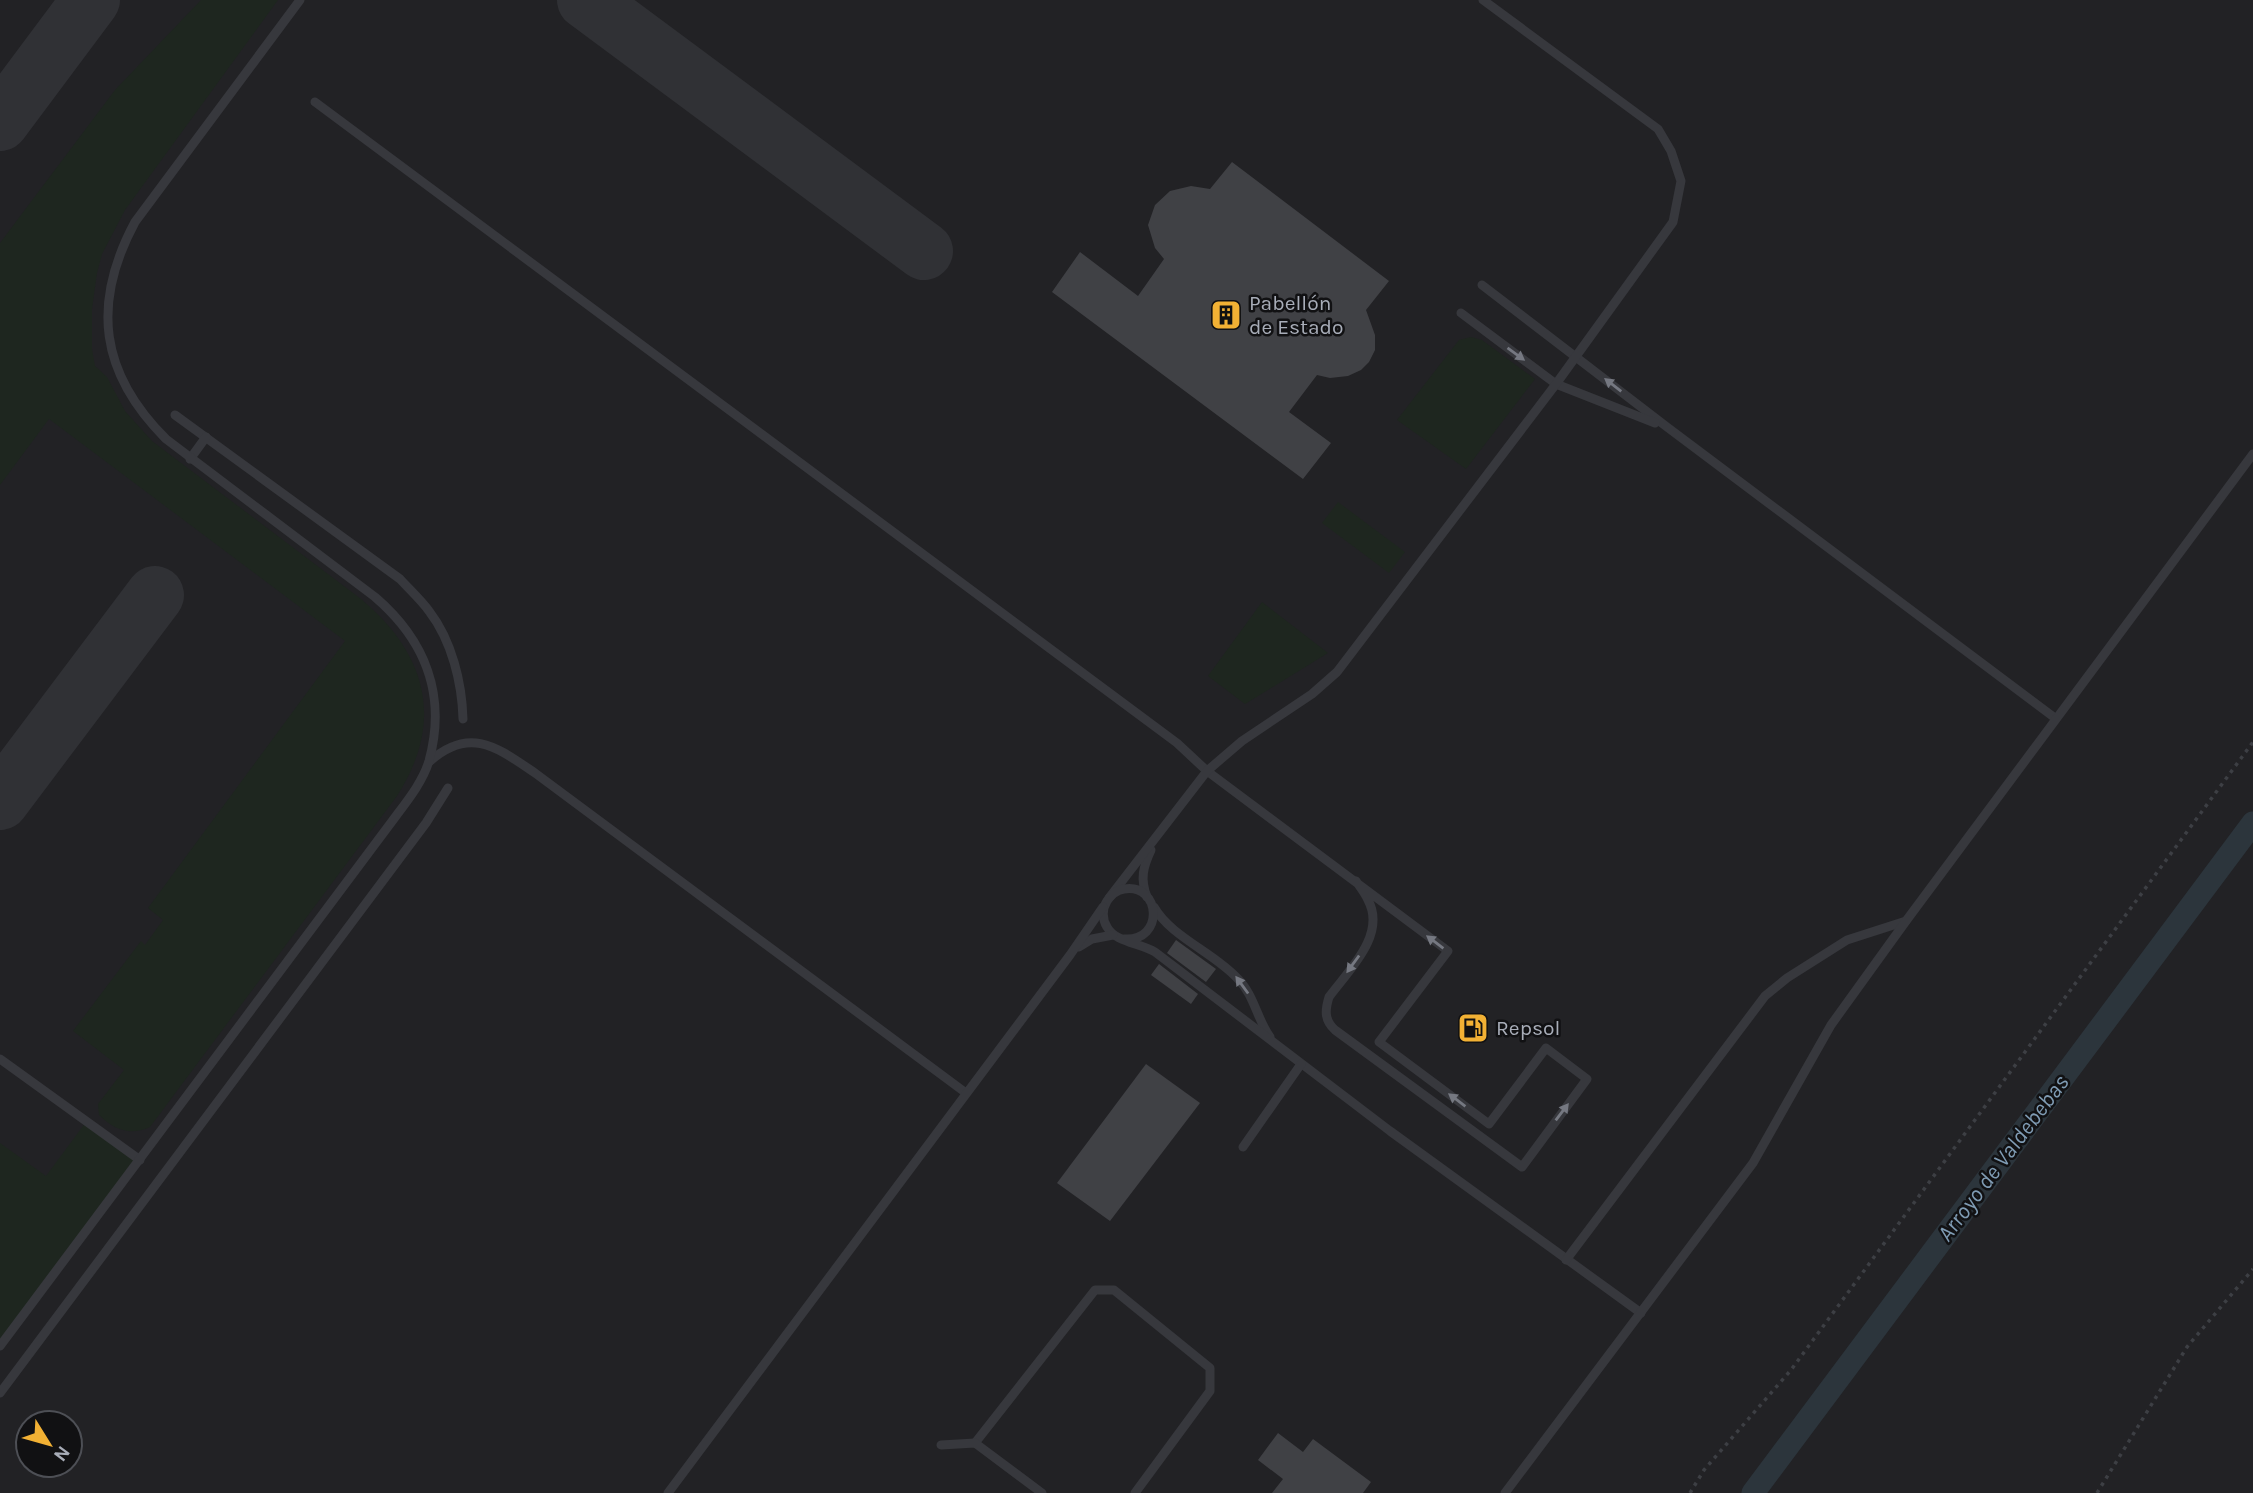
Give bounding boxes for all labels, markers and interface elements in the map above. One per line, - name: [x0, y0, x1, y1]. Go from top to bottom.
- place label: Pabellón de Estado: [1249, 291, 1343, 339]
- building icon: Pabellón de Estado: [1209, 298, 1243, 332]
- one-way arrow: [1507, 347, 1525, 361]
- one-way arrow: [1604, 379, 1622, 393]
- one-way arrow: [1426, 935, 1444, 949]
- one-way arrow: [1346, 955, 1360, 973]
- one-way arrow: [1235, 976, 1249, 994]
- fuel station icon: Repsol: [1456, 1011, 1490, 1045]
- place label: Repsol: [1496, 1016, 1560, 1040]
- water label: Arroyo de Valdebebas: [1932, 1069, 2075, 1247]
- one-way arrow: [1447, 1093, 1466, 1107]
- one-way arrow: [1555, 1103, 1569, 1121]
- north arrow: [14, 1409, 84, 1479]
- text: N: [49, 1442, 75, 1466]

